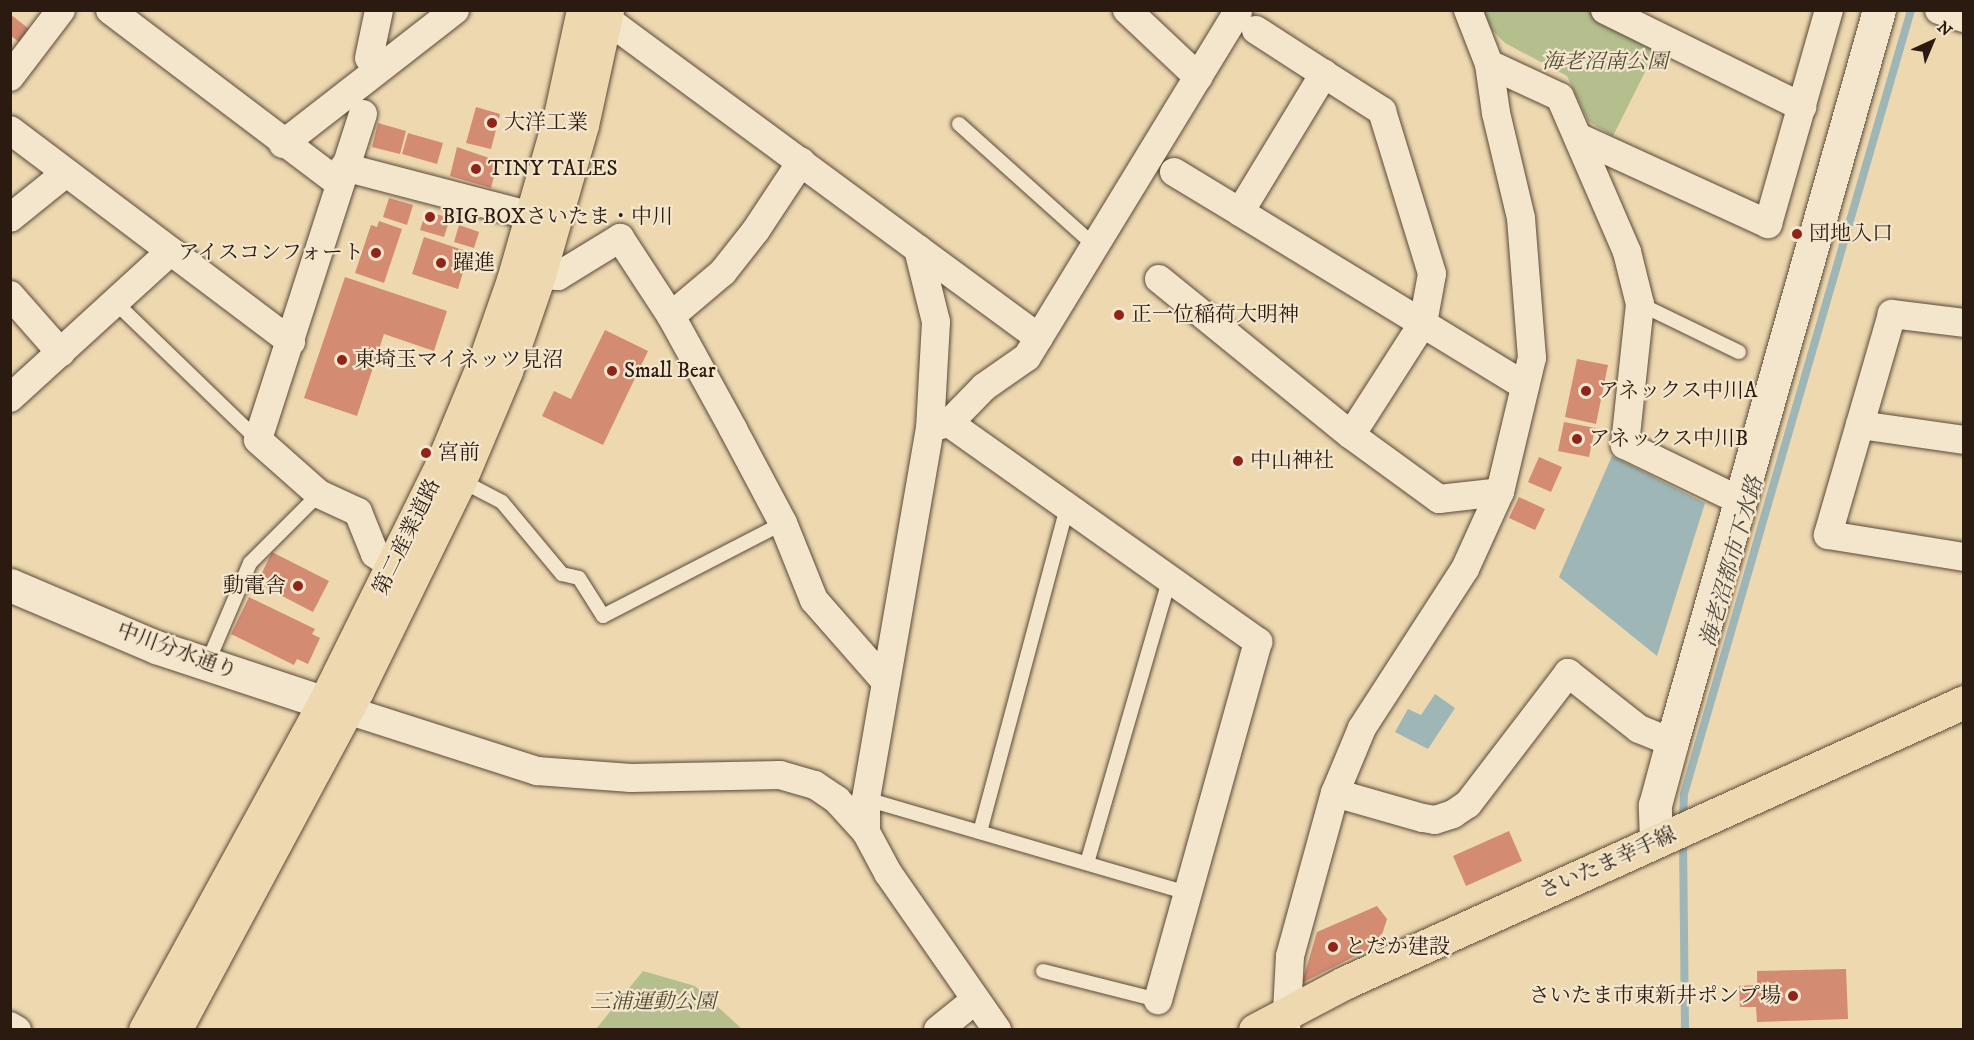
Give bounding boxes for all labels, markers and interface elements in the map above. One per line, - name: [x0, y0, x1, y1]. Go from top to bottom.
- north arrow: [1902, 12, 1962, 72]
- text: N: [1933, 17, 1956, 41]
- park label: 海老沼南公園: [1542, 49, 1668, 75]
- place label: 大洋工業: [504, 110, 588, 136]
- marker: 大洋工業: [485, 116, 499, 130]
- place label: TINY TALES: [488, 156, 617, 182]
- marker: TINY TALES: [469, 162, 483, 176]
- place label: BIG BOXさいたま・中川: [442, 204, 673, 230]
- marker: BIG BOXさいたま・中川: [423, 210, 437, 224]
- place label: 団地入口: [1809, 221, 1893, 247]
- marker: 団地入口: [1790, 227, 1804, 241]
- place label: アイスコンフォート: [175, 240, 364, 266]
- marker: アイスコンフォート: [369, 246, 383, 260]
- place label: 躍進: [453, 250, 495, 276]
- marker: 躍進: [434, 256, 448, 270]
- place label: 正一位稲荷大明神: [1131, 302, 1299, 328]
- marker: 正一位稲荷大明神: [1112, 308, 1126, 322]
- place label: 東埼玉マイネッツ見沼: [354, 347, 564, 373]
- marker: 東埼玉マイネッツ見沼: [335, 353, 349, 367]
- place label: Small Bear: [624, 358, 716, 384]
- marker: Small Bear: [605, 364, 619, 378]
- place label: アネックス中川A: [1598, 378, 1758, 404]
- marker: アネックス中川A: [1579, 384, 1593, 398]
- place label: アネックス中川B: [1589, 426, 1749, 452]
- marker: アネックス中川B: [1570, 432, 1584, 446]
- place label: 宮前: [438, 440, 480, 466]
- marker: 宮前: [419, 446, 433, 460]
- place label: 中山神社: [1250, 448, 1334, 474]
- marker: 中山神社: [1231, 454, 1245, 468]
- water label: 海老沼都市下水路: [1695, 474, 1769, 650]
- street label: 第二産業道路: [368, 475, 446, 599]
- place label: 動電舎: [223, 573, 286, 599]
- marker: 動電舎: [291, 579, 305, 593]
- street label: 中川分水通り: [113, 618, 241, 684]
- street label: さいたま幸手線: [1536, 822, 1680, 904]
- place label: とだか建設: [1345, 934, 1450, 960]
- marker: とだか建設: [1326, 940, 1340, 954]
- place label: さいたま市東新井ポンプ場: [1529, 983, 1781, 1009]
- park label: 三浦運動公園: [590, 989, 716, 1015]
- marker: さいたま市東新井ポンプ場: [1786, 989, 1800, 1003]

